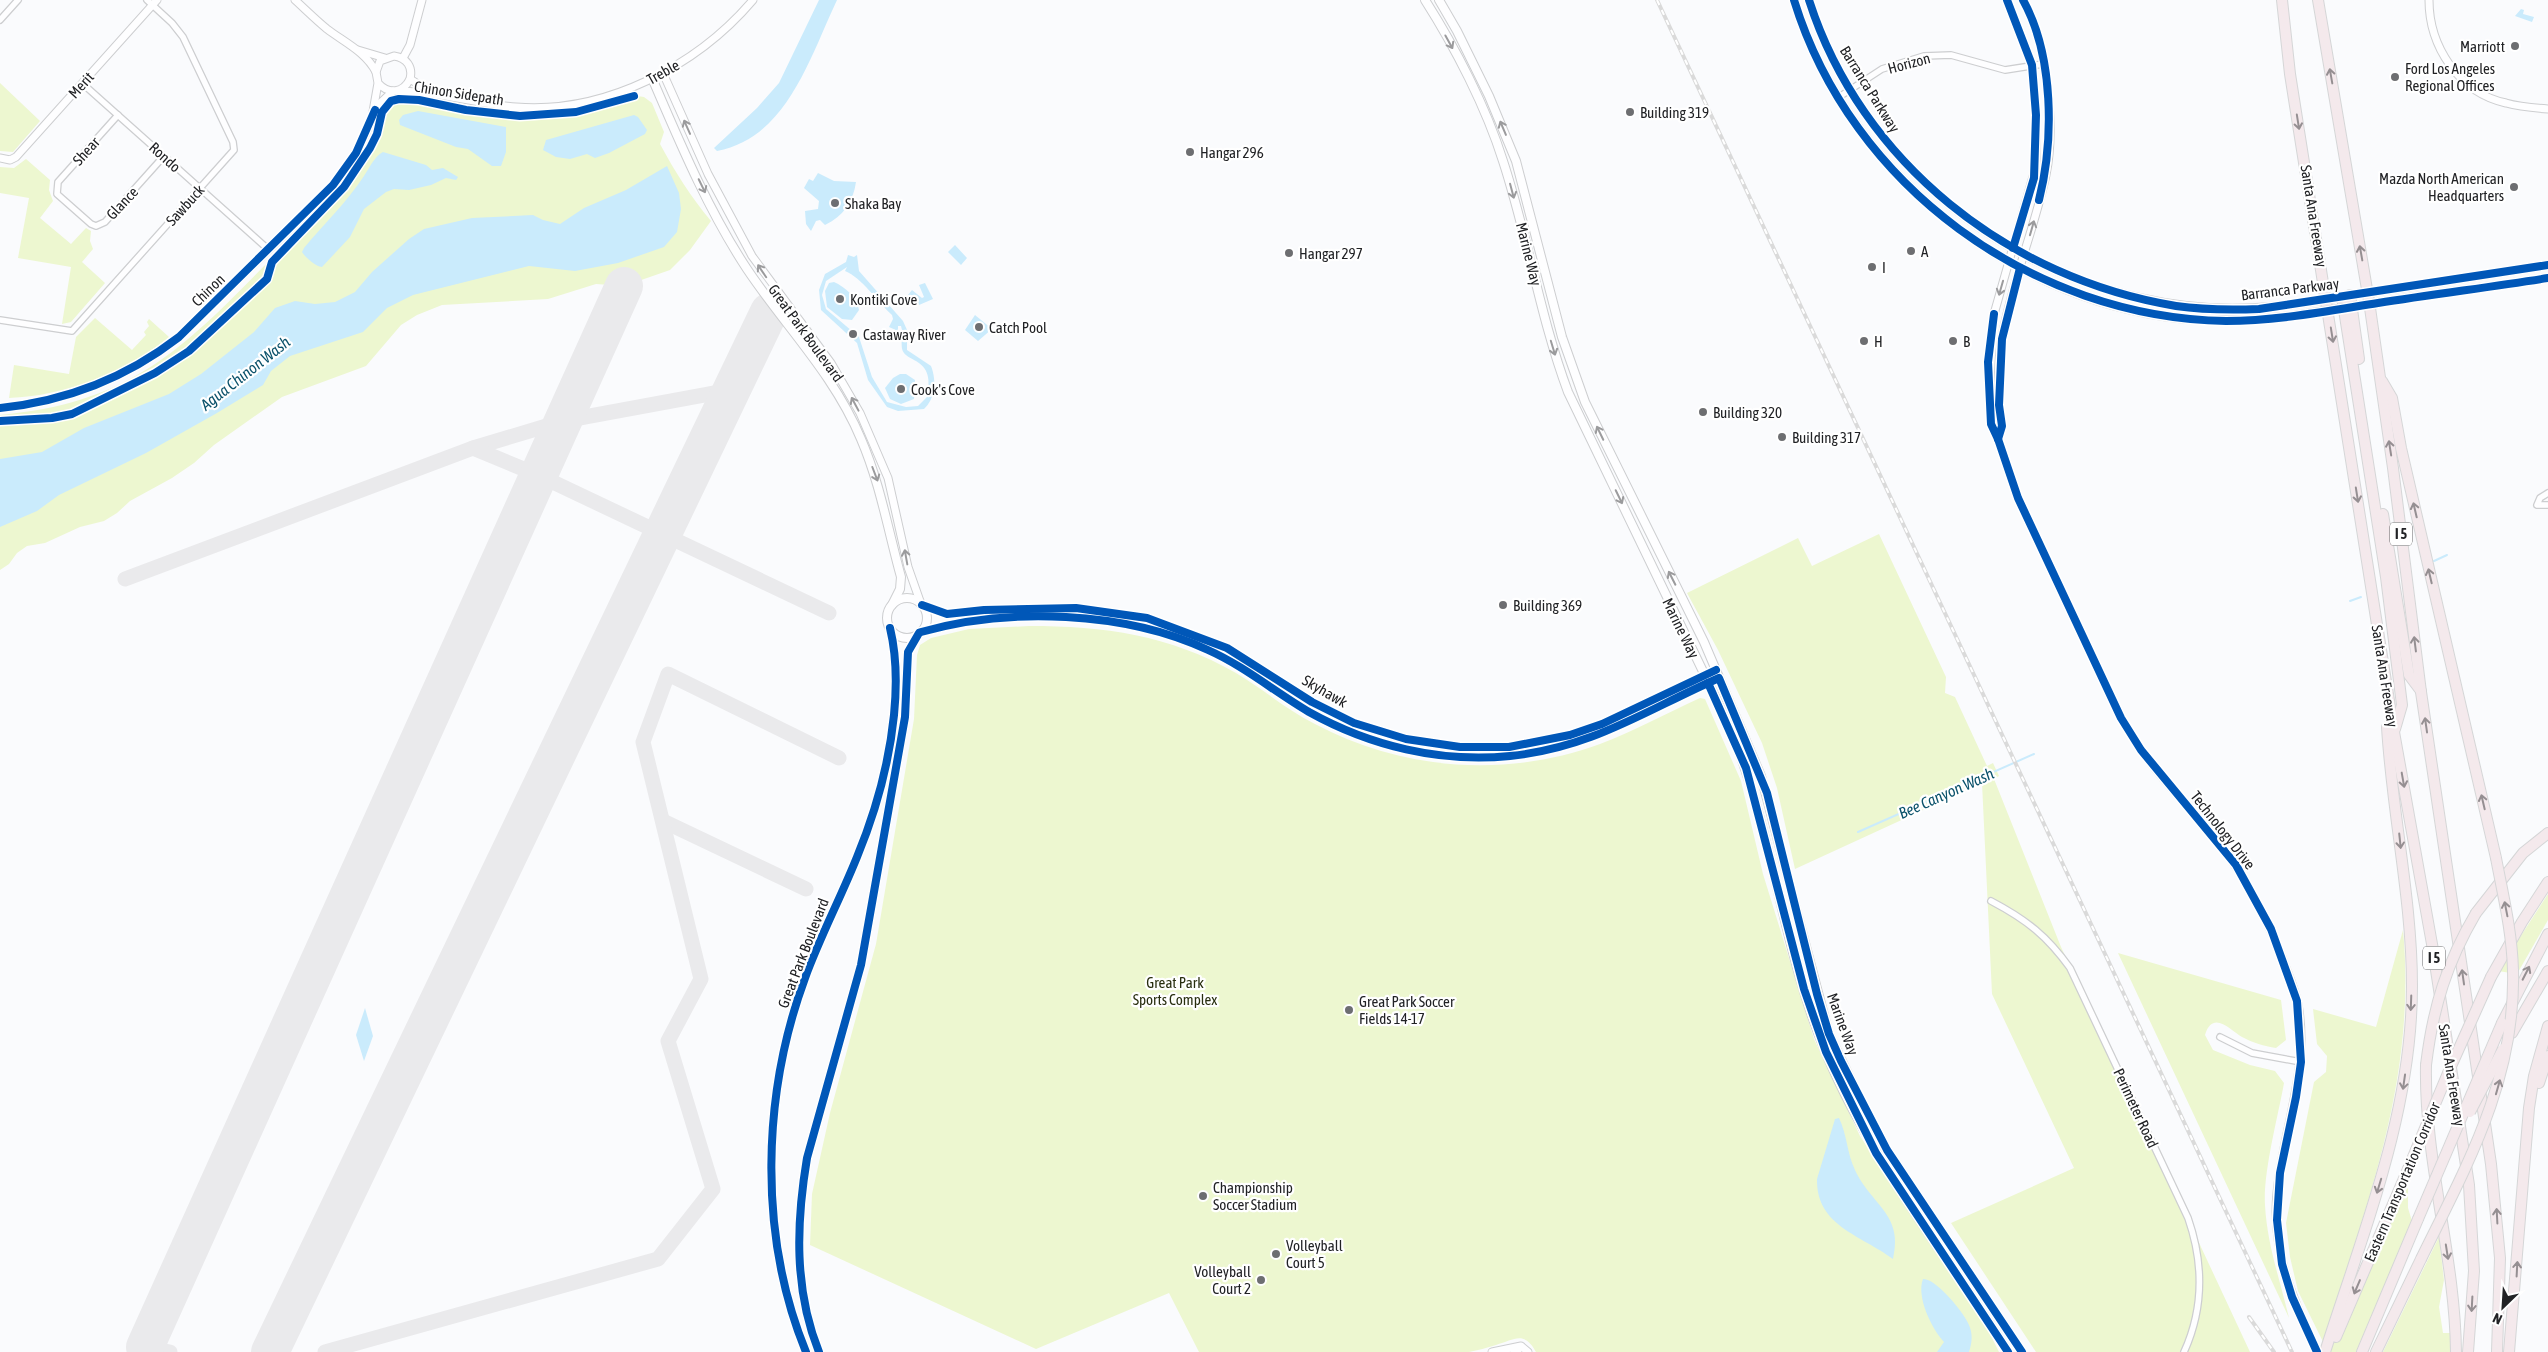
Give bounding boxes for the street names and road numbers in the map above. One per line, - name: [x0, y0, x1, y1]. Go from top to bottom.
- street label: Barranca Parkway: [1837, 43, 1903, 135]
- street label: Horizon: [1886, 49, 1932, 77]
- street label: Treble: [644, 56, 682, 88]
- street label: Merit: [65, 69, 97, 101]
- street label: Chinon Sidepath: [413, 78, 505, 108]
- street label: Shear: [69, 133, 103, 169]
- street label: Rondo: [146, 139, 184, 175]
- street label: Santa Ana Freeway: [2298, 164, 2330, 268]
- street label: Sawbuck: [162, 181, 208, 229]
- street label: Glance: [103, 183, 141, 223]
- street label: Marine Way: [1513, 221, 1545, 287]
- street label: Chinon: [188, 270, 228, 310]
- street label: Barranca Parkway: [2240, 275, 2340, 303]
- street label: Great Park Boulevard: [765, 281, 847, 385]
- road number: I 5: [2390, 522, 2412, 546]
- street label: Marine Way: [1659, 595, 1703, 661]
- street label: Santa Ana Freeway: [2369, 624, 2401, 728]
- street label: Skyhawk: [1300, 671, 1351, 711]
- street label: Technology Drive: [2187, 788, 2259, 873]
- street label: Great Park Boulevard: [774, 896, 832, 1010]
- road number: I 5: [2423, 946, 2445, 970]
- street label: Marine Way: [1824, 991, 1862, 1057]
- street label: Santa Ana Freeway: [2436, 1023, 2468, 1127]
- street label: Perimeter Road: [2110, 1066, 2162, 1150]
- street label: Eastern Transportation Corridor: [2361, 1099, 2444, 1264]

